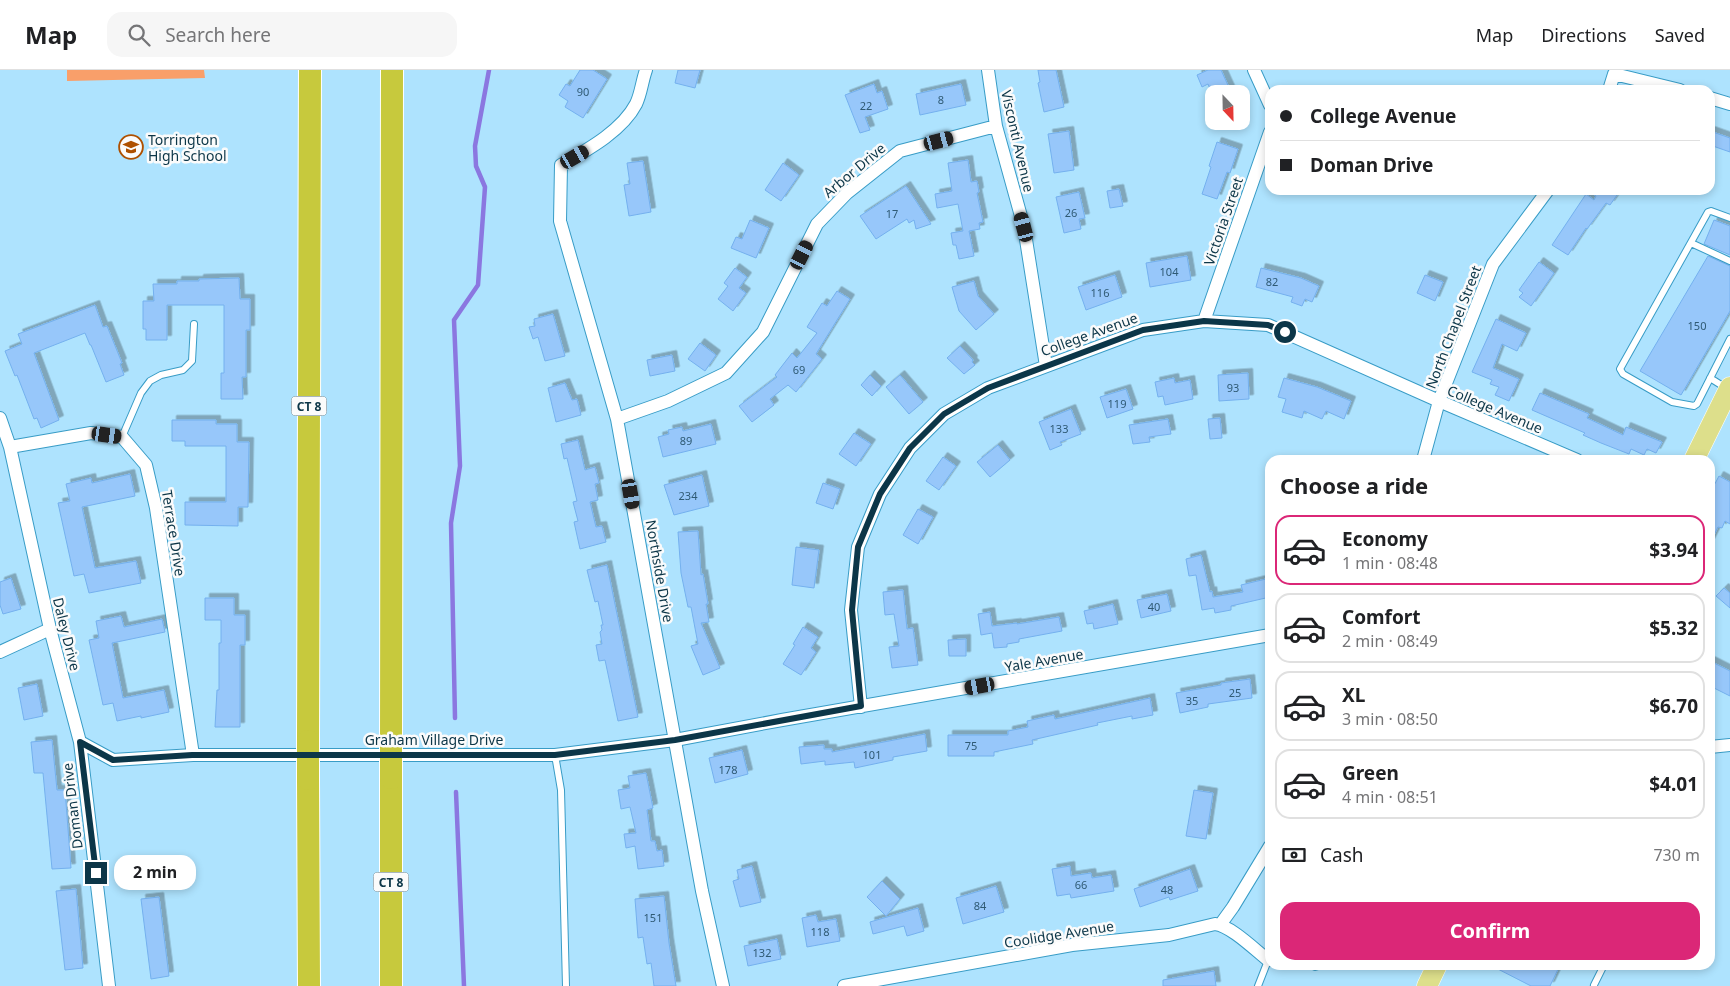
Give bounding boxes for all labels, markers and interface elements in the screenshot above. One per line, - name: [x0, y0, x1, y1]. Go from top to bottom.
- search box: [107, 12, 457, 57]
- text: Map: [25, 18, 77, 51]
- icon: search: [125, 21, 153, 49]
- text: Search here: [165, 22, 271, 48]
- text: Map: [1476, 23, 1513, 47]
- text: Directions: [1541, 23, 1627, 47]
- text: Saved: [1655, 23, 1705, 47]
- house number: 90: [577, 84, 589, 99]
- north arrow: [1205, 85, 1250, 130]
- map controls: [1205, 85, 1250, 130]
- street label: Visconti Avenue: [997, 88, 1039, 194]
- house number: 8: [938, 92, 944, 107]
- house number: 22: [860, 98, 872, 113]
- text: College Avenue: [1310, 103, 1456, 129]
- place label: Torrington High School: [148, 130, 227, 165]
- car: [922, 130, 955, 152]
- school or university icon: Torrington High School: [118, 134, 144, 160]
- street label: Arbor Drive: [819, 138, 889, 202]
- car: [558, 143, 591, 171]
- text: Doman Drive: [1310, 152, 1433, 178]
- street label: Victoria Street: [1199, 174, 1247, 268]
- house number: 26: [1065, 205, 1077, 220]
- house number: 17: [886, 206, 898, 221]
- car: [1012, 211, 1035, 243]
- car: [788, 238, 815, 272]
- street label: North Chapel Street: [1421, 263, 1485, 391]
- house number: 104: [1160, 264, 1179, 279]
- house number: 82: [1266, 274, 1278, 289]
- house number: 116: [1091, 285, 1109, 300]
- street label: College Avenue: [1038, 308, 1140, 360]
- house number: 150: [1688, 318, 1706, 333]
- route start: [1274, 321, 1296, 343]
- house number: 69: [793, 362, 805, 377]
- house number: 93: [1227, 380, 1239, 395]
- street label: College Avenue: [1444, 380, 1546, 438]
- road number: CT 8: [292, 396, 326, 416]
- house number: 119: [1108, 396, 1126, 411]
- house number: 133: [1050, 421, 1068, 436]
- car: [91, 425, 122, 445]
- house number: 89: [680, 433, 692, 448]
- text: Choose a ride: [1280, 470, 1428, 500]
- car: [621, 478, 640, 510]
- house number: 234: [679, 488, 698, 503]
- street label: Terrace Drive: [158, 489, 190, 577]
- street label: Northside Drive: [642, 518, 678, 624]
- text: Economy: [1342, 526, 1428, 552]
- icon: car: [1282, 528, 1327, 573]
- text: $3.94: [1649, 537, 1698, 563]
- text: 1 min · 08:48: [1342, 552, 1438, 574]
- street label: Daley Drive: [49, 595, 85, 673]
- house number: 40: [1148, 599, 1160, 614]
- text: Comfort: [1342, 604, 1421, 630]
- icon: car: [1282, 606, 1327, 651]
- text: $5.32: [1649, 615, 1698, 641]
- text: 2 min · 08:49: [1342, 630, 1438, 652]
- street label: Yale Avenue: [1003, 644, 1085, 676]
- car: [963, 676, 996, 696]
- text: XL: [1342, 682, 1365, 708]
- icon: car: [1282, 684, 1327, 729]
- house number: 25: [1229, 685, 1241, 700]
- house number: 35: [1186, 693, 1198, 708]
- text: $6.70: [1649, 693, 1698, 719]
- text: 3 min · 08:50: [1342, 708, 1438, 730]
- street label: Graham Village Drive: [365, 730, 503, 749]
- house number: 75: [965, 738, 977, 753]
- house number: 101: [863, 747, 881, 762]
- text: Green: [1342, 760, 1399, 786]
- street label: Doman Drive: [57, 762, 87, 850]
- house number: 178: [719, 762, 737, 777]
- icon: car: [1282, 762, 1327, 807]
- text: $4.01: [1649, 771, 1698, 797]
- text: 4 min · 08:51: [1342, 786, 1438, 808]
- icon: cash: [1280, 841, 1308, 869]
- text: Cash: [1320, 842, 1364, 868]
- text: 730 m: [1653, 844, 1700, 866]
- callout: 2 min: [114, 856, 196, 890]
- text: 2 min: [133, 861, 177, 883]
- route end: [85, 862, 107, 884]
- road number: CT 8: [374, 872, 408, 892]
- house number: 66: [1075, 877, 1087, 892]
- house number: 48: [1161, 882, 1173, 897]
- house number: 84: [974, 898, 987, 913]
- button: Confirm: [1280, 902, 1700, 960]
- house number: 151: [644, 910, 662, 925]
- street label: Coolidge Avenue: [1003, 916, 1115, 952]
- house number: 118: [811, 924, 829, 939]
- house number: 132: [753, 945, 771, 960]

